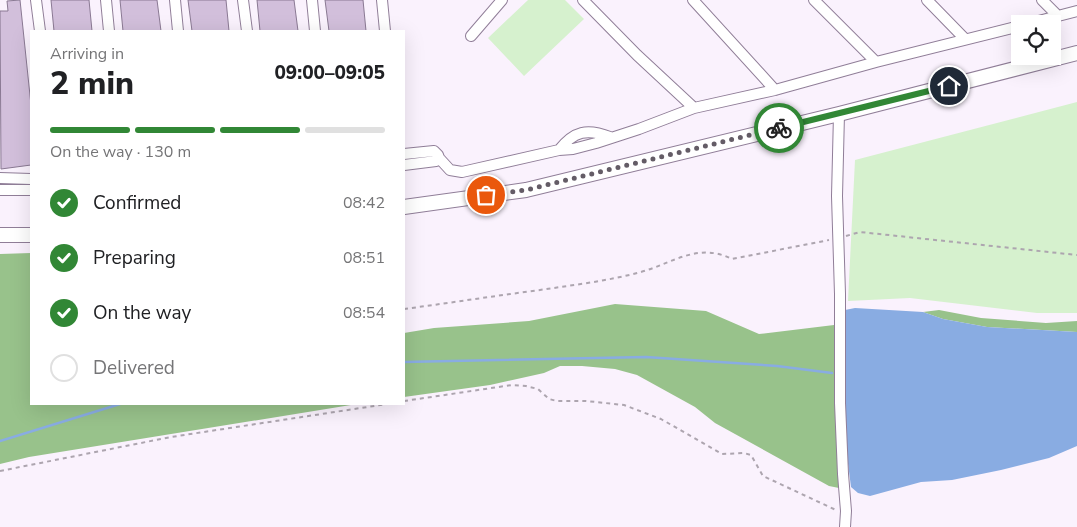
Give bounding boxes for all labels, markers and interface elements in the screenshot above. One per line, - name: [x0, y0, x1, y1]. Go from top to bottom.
- map controls: [1011, 15, 1061, 65]
- button: locate: [1011, 15, 1061, 65]
- text: Arriving in: [50, 43, 124, 65]
- text: 09:00–09:05: [274, 60, 385, 86]
- text: 2 min: [50, 62, 134, 105]
- pin: [928, 65, 970, 107]
- icon: home: [935, 72, 963, 100]
- courier: [754, 103, 804, 153]
- icon: bike: [765, 114, 793, 142]
- text: On the way · 130 m: [50, 141, 191, 163]
- pin: [465, 174, 507, 216]
- icon: bag: [472, 181, 500, 209]
- icon: check: [50, 189, 78, 217]
- text: Confirmed: [93, 190, 181, 216]
- text: 08:42: [343, 192, 385, 214]
- icon: check: [50, 244, 78, 272]
- text: Preparing: [93, 245, 176, 271]
- text: 08:51: [343, 247, 385, 269]
- icon: check: [50, 299, 78, 327]
- text: On the way: [93, 300, 191, 326]
- text: 08:54: [343, 302, 385, 324]
- text: Delivered: [93, 355, 175, 381]

